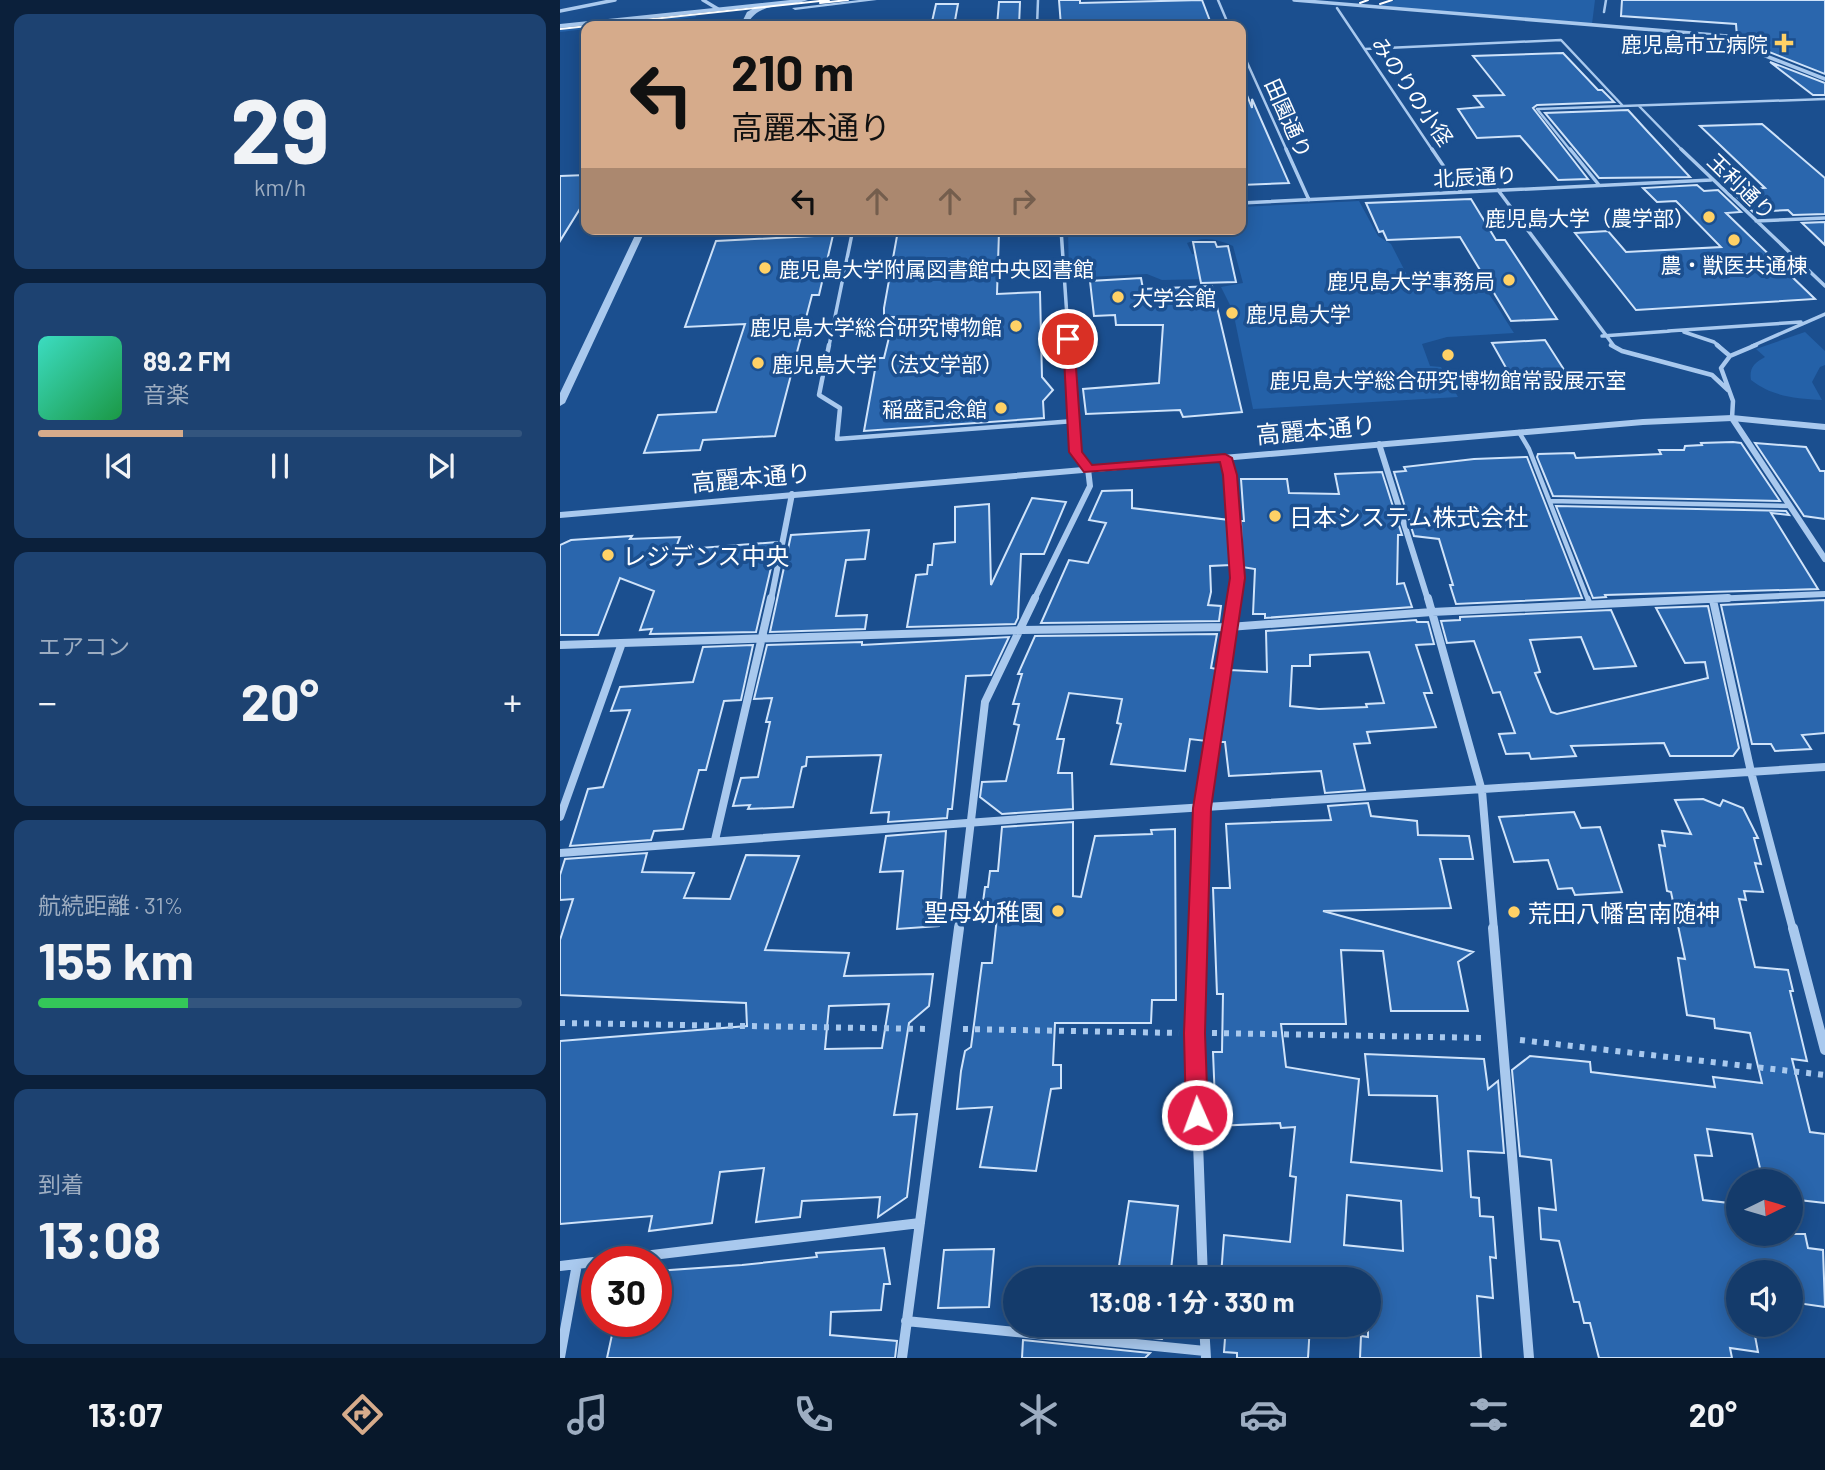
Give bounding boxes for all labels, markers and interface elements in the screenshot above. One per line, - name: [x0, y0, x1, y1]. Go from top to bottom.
- place label: 鹿児島市立病院: [1621, 31, 1768, 56]
- street label: みのりの小径: [1367, 32, 1459, 150]
- marker: 鹿児島市立病院: [1774, 33, 1794, 53]
- text: 210 m: [731, 42, 854, 101]
- icon: left: [616, 49, 707, 140]
- text: 29: [230, 73, 330, 182]
- street label: 田園通り: [1260, 75, 1318, 161]
- text: 高麗本通り: [731, 107, 891, 145]
- street label: 玉利通り: [1703, 148, 1781, 224]
- street label: 北辰通り: [1432, 161, 1518, 191]
- text: km/h: [254, 173, 306, 201]
- icon: left: [785, 182, 823, 220]
- icon: ahead: [858, 182, 896, 220]
- icon: ahead: [931, 182, 969, 220]
- icon: right: [1004, 182, 1042, 220]
- place label: 鹿児島大学（農学部）: [1485, 205, 1695, 230]
- marker: 鹿児島大学（農学部）: [1701, 209, 1717, 225]
- marker: 農・獣医共通棟: [1726, 232, 1742, 248]
- place label: 農・獣医共通棟: [1661, 252, 1808, 277]
- place label: 鹿児島大学附属図書館中央図書館: [779, 256, 1094, 281]
- marker: 鹿児島大学附属図書館中央図書館: [757, 260, 773, 276]
- place label: 鹿児島大学事務局: [1327, 268, 1495, 293]
- marker: 鹿児島大学事務局: [1501, 272, 1517, 288]
- place label: 大学会館: [1132, 285, 1216, 310]
- marker: 大学会館: [1110, 289, 1126, 305]
- place label: 鹿児島大学: [1246, 301, 1351, 326]
- marker: 鹿児島大学: [1224, 305, 1240, 321]
- pin: [1038, 309, 1098, 369]
- place label: 鹿児島大学総合研究博物館: [750, 314, 1002, 339]
- marker: 鹿児島大学総合研究博物館: [1008, 318, 1024, 334]
- icon: arrive: [1049, 320, 1087, 358]
- text: 89.2 FM: [143, 345, 231, 376]
- marker: 鹿児島大学総合研究博物館常設展示室: [1440, 347, 1456, 363]
- place label: 鹿児島大学（法文学部）: [772, 351, 1003, 376]
- marker: 鹿児島大学（法文学部）: [750, 355, 766, 371]
- place label: 鹿児島大学総合研究博物館常設展示室: [1270, 367, 1627, 392]
- text: 音楽: [143, 380, 189, 408]
- place label: 稲盛記念館: [882, 396, 987, 421]
- marker: 稲盛記念館: [993, 400, 1009, 416]
- street label: 高麗本通り: [1255, 409, 1377, 449]
- icon: previous: [100, 447, 138, 485]
- icon: pause: [261, 447, 299, 485]
- icon: next: [422, 447, 460, 485]
- street label: 高麗本通り: [690, 457, 812, 497]
- place label: 日本システム株式会社: [1289, 502, 1528, 531]
- marker: 日本システム株式会社: [1267, 508, 1283, 524]
- place label: レジデンス中央: [622, 541, 790, 570]
- marker: レジデンス中央: [600, 547, 616, 563]
- text: エアコン: [38, 632, 130, 660]
- text: 20°: [241, 669, 319, 731]
- text: −: [38, 678, 57, 724]
- text: +: [503, 678, 522, 724]
- text: 航続距離 · 31%: [38, 891, 183, 919]
- place label: 聖母幼稚園: [924, 897, 1044, 926]
- place label: 荒田八幡宮南随神: [1528, 898, 1720, 927]
- marker: 聖母幼稚園: [1050, 903, 1066, 919]
- marker: 荒田八幡宮南随神: [1506, 904, 1522, 920]
- text: 155 km: [38, 928, 194, 990]
- position arrow: [1160, 1078, 1234, 1152]
- north arrow: [1726, 1169, 1802, 1246]
- map controls: [1726, 1169, 1803, 1337]
- text: 到着: [38, 1170, 84, 1198]
- text: 13:08: [38, 1207, 161, 1269]
- speed limit sign: 30: [581, 1246, 672, 1337]
- button: sound: [1726, 1260, 1803, 1337]
- text: 13:08 · 1 分 · 330 m: [1090, 1286, 1294, 1317]
- icon: directions: [338, 1390, 387, 1439]
- icon: music: [563, 1390, 612, 1439]
- icon: phone: [789, 1390, 838, 1439]
- icon: climate: [1014, 1390, 1063, 1439]
- icon: car: [1239, 1390, 1288, 1439]
- icon: filters: [1464, 1390, 1513, 1439]
- text: 13:07: [88, 1395, 162, 1433]
- text: 20°: [1689, 1395, 1737, 1433]

